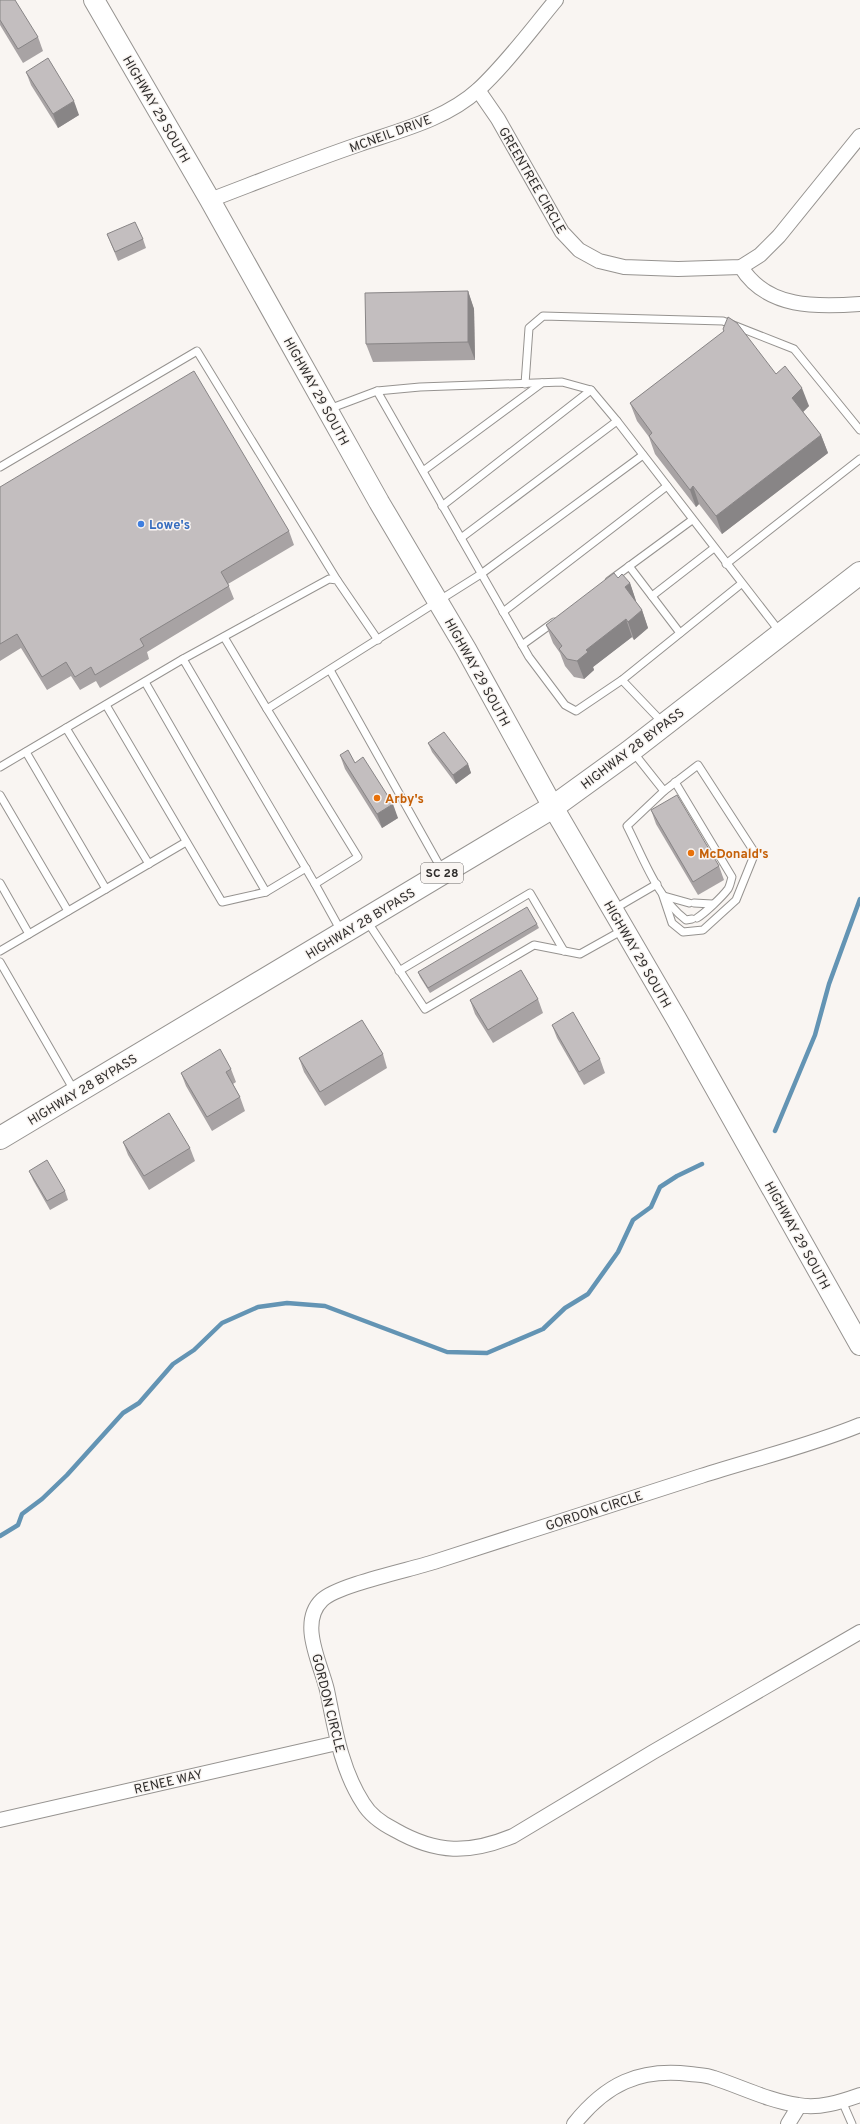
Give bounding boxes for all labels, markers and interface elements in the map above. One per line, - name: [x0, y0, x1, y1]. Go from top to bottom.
- street label: HIGHWAY 29 SOUTH: [118, 54, 192, 166]
- street label: MCNEIL DRIVE: [347, 113, 434, 157]
- street label: GREENTREE CIRCLE: [494, 125, 568, 237]
- street label: HIGHWAY 29 SOUTH: [279, 335, 352, 449]
- place label: Lowe's: [149, 518, 190, 534]
- marker: Lowe's: [136, 519, 146, 529]
- street label: HIGHWAY 29 SOUTH: [440, 616, 513, 730]
- street label: HIGHWAY 28 BYPASS: [578, 706, 688, 794]
- place label: Arby's: [385, 792, 424, 808]
- marker: Arby's: [372, 793, 382, 803]
- place label: McDonald's: [699, 847, 769, 863]
- marker: McDonald's: [686, 848, 696, 858]
- road number: SC 28: [421, 863, 463, 883]
- street label: HIGHWAY 28 BYPASS: [303, 886, 419, 964]
- street label: HIGHWAY 29 SOUTH: [599, 899, 673, 1011]
- street label: HIGHWAY 28 BYPASS: [25, 1052, 141, 1130]
- street label: HIGHWAY 29 SOUTH: [760, 1179, 833, 1293]
- street label: GORDON CIRCLE: [544, 1489, 645, 1535]
- street label: GORDON CIRCLE: [307, 1652, 347, 1755]
- street label: RENEE WAY: [132, 1767, 204, 1799]

